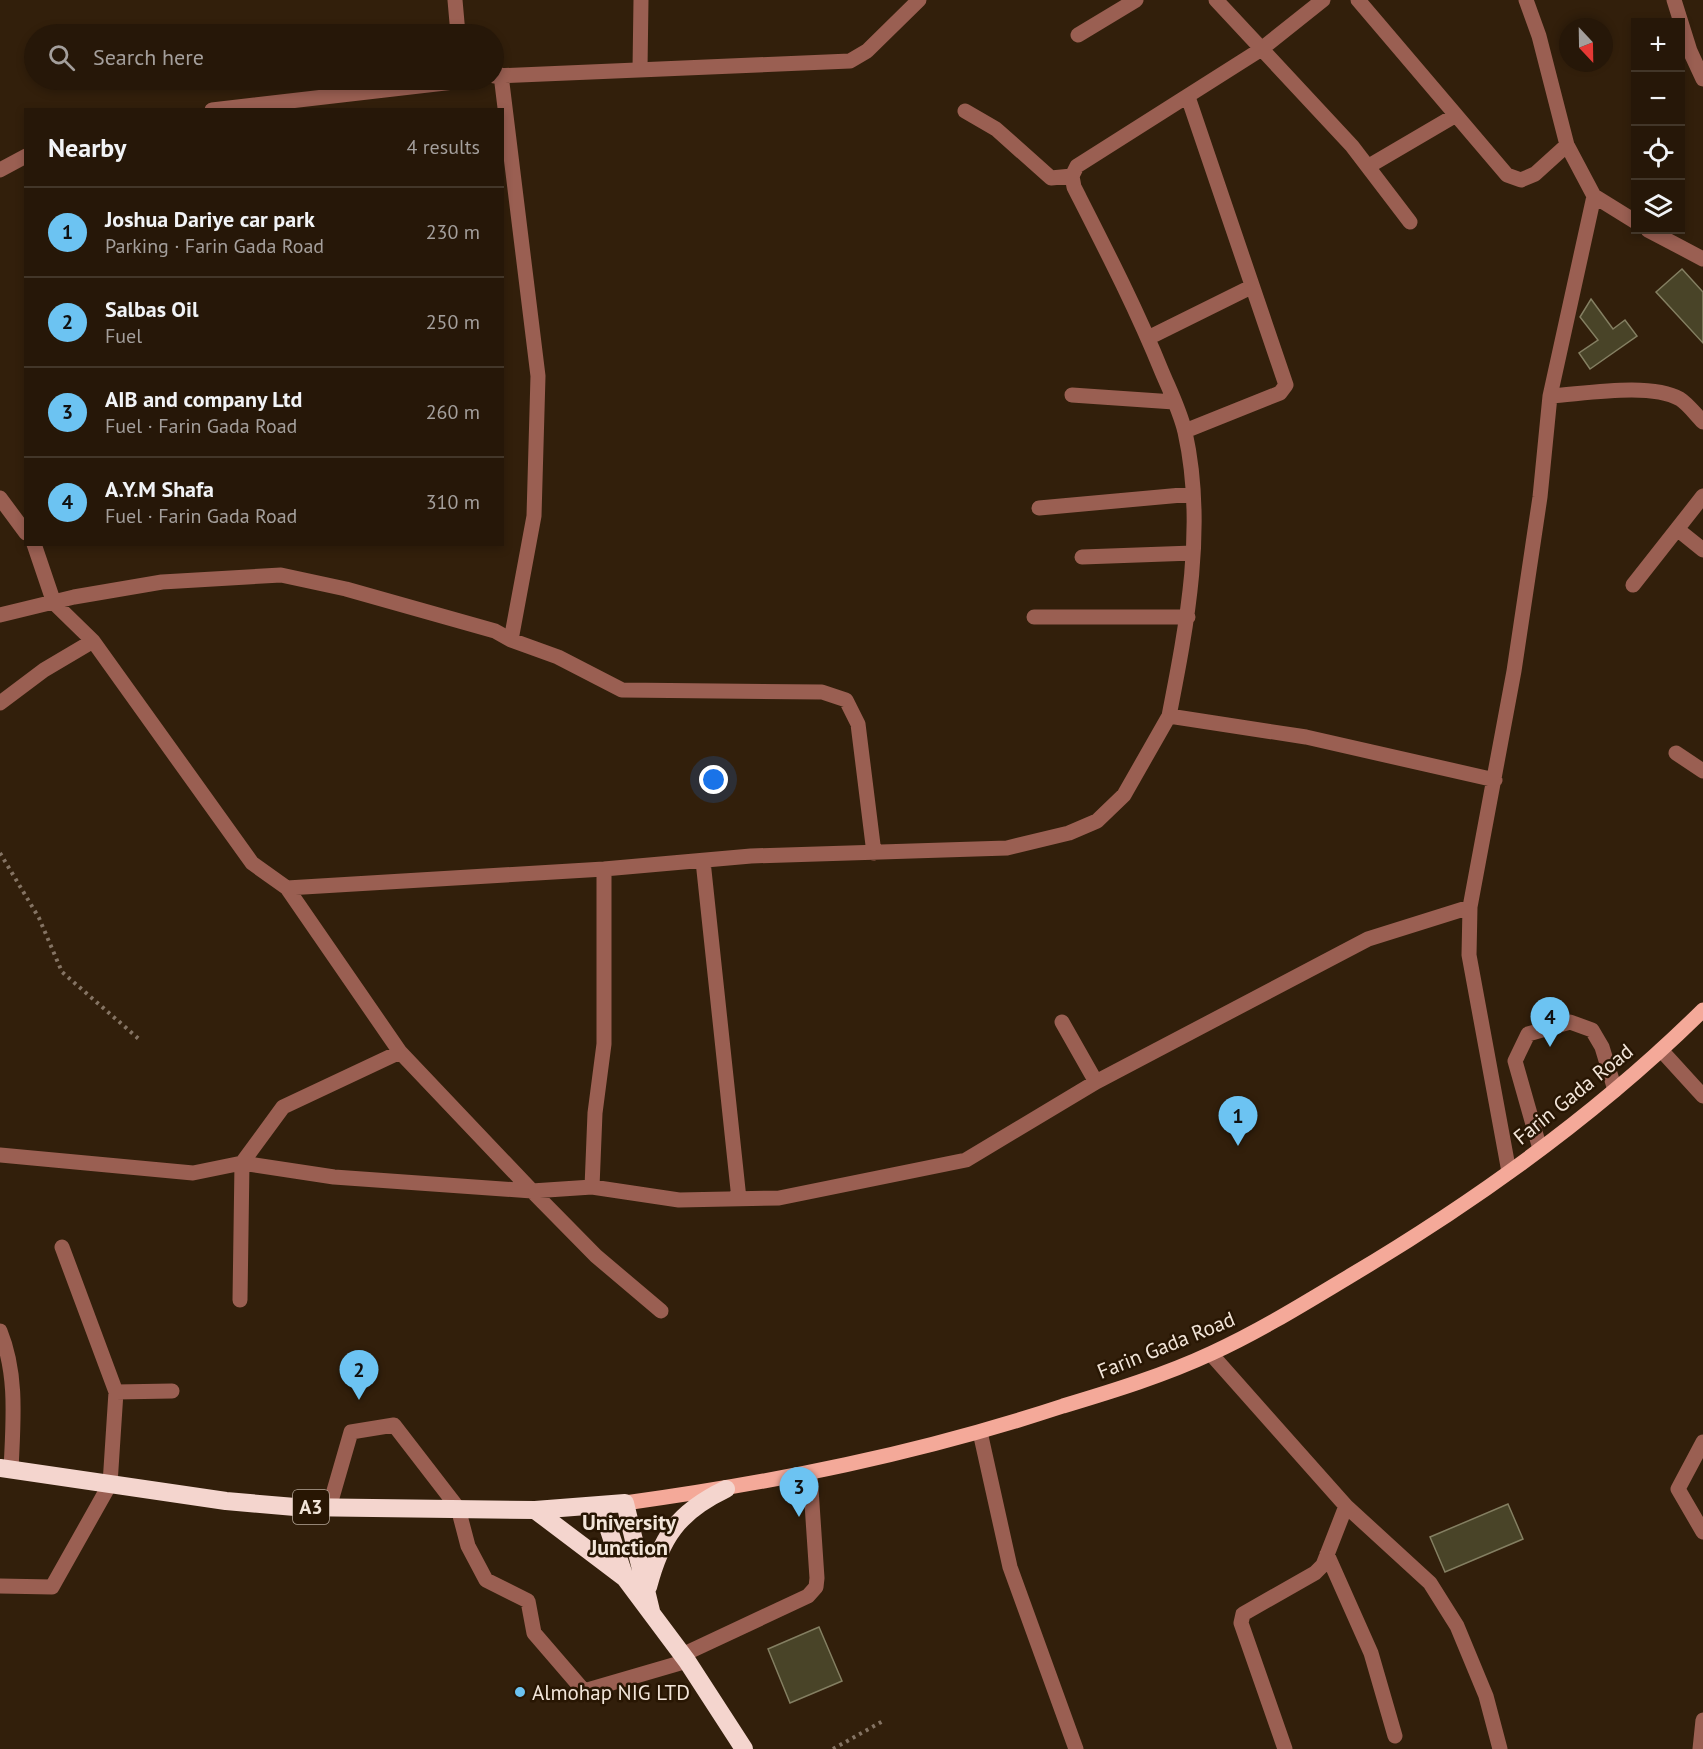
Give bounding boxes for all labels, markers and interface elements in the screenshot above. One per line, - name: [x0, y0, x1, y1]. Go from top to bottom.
- north arrow: [1559, 18, 1613, 72]
- map controls: [1631, 18, 1685, 234]
- button: +: [1631, 18, 1685, 72]
- search box: [24, 24, 504, 90]
- icon: search: [45, 41, 78, 74]
- text: Search here: [93, 43, 204, 71]
- button: −: [1631, 72, 1685, 126]
- button: locate: [1631, 126, 1685, 180]
- text: Nearby: [48, 131, 126, 164]
- text: 4 results: [407, 134, 480, 160]
- button: layers: [1631, 180, 1685, 234]
- text: Joshua Dariye car park: [105, 205, 315, 233]
- text: 1: [62, 219, 73, 245]
- text: 230 m: [426, 219, 480, 245]
- text: Parking · Farin Gada Road: [105, 233, 324, 259]
- text: Salbas Oil: [105, 295, 198, 323]
- text: 2: [62, 309, 73, 335]
- text: 250 m: [426, 309, 480, 335]
- text: Fuel: [105, 323, 142, 349]
- text: AIB and company Ltd: [105, 385, 302, 413]
- text: 3: [62, 399, 73, 425]
- text: 260 m: [426, 399, 480, 425]
- text: Fuel · Farin Gada Road: [105, 413, 297, 439]
- text: A.Y.M Shafa: [105, 475, 214, 503]
- text: 4: [62, 489, 73, 515]
- text: 310 m: [426, 489, 480, 515]
- text: Fuel · Farin Gada Road: [105, 503, 297, 529]
- your location: [699, 765, 728, 794]
- pin: 4: [1530, 998, 1570, 1047]
- street label: Farin Gada Road: [1508, 1038, 1638, 1150]
- pin: 1: [1218, 1096, 1258, 1146]
- street label: Farin Gada Road: [1093, 1305, 1239, 1385]
- pin: 2: [340, 1350, 378, 1400]
- pin: 3: [780, 1468, 818, 1517]
- road number: A3: [293, 1490, 329, 1524]
- district label: University Junction: [582, 1508, 676, 1561]
- place label: Almohap NIG LTD: [532, 1679, 690, 1706]
- marker: Almohap NIG LTD: [513, 1685, 527, 1699]

